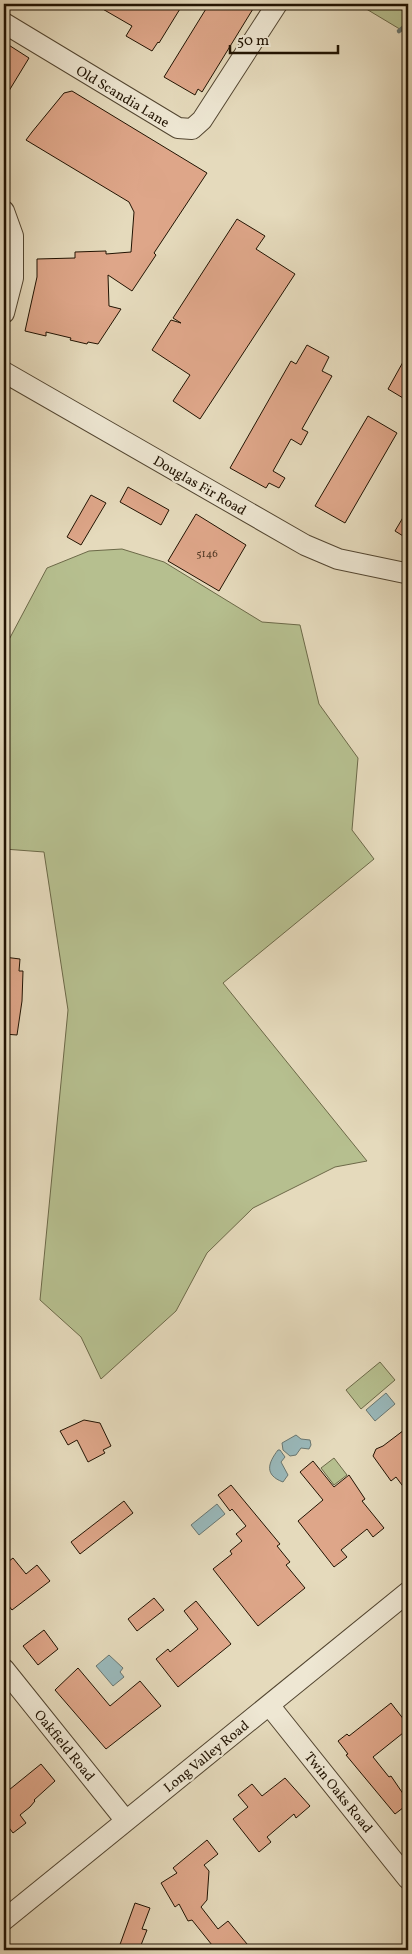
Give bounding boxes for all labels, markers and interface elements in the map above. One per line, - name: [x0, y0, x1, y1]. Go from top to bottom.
- scale bar: [230, 22, 337, 54]
- text: 50 m: [237, 31, 269, 52]
- street label: Old Scandia Lane: [72, 62, 173, 133]
- street label: Douglas Fir Road: [149, 452, 249, 521]
- house number: 5146: [196, 547, 218, 562]
- street label: Oakfield Road: [29, 1706, 99, 1786]
- street label: Long Valley Road: [160, 1717, 254, 1798]
- street label: Twin Oaks Road: [299, 1749, 376, 1837]

